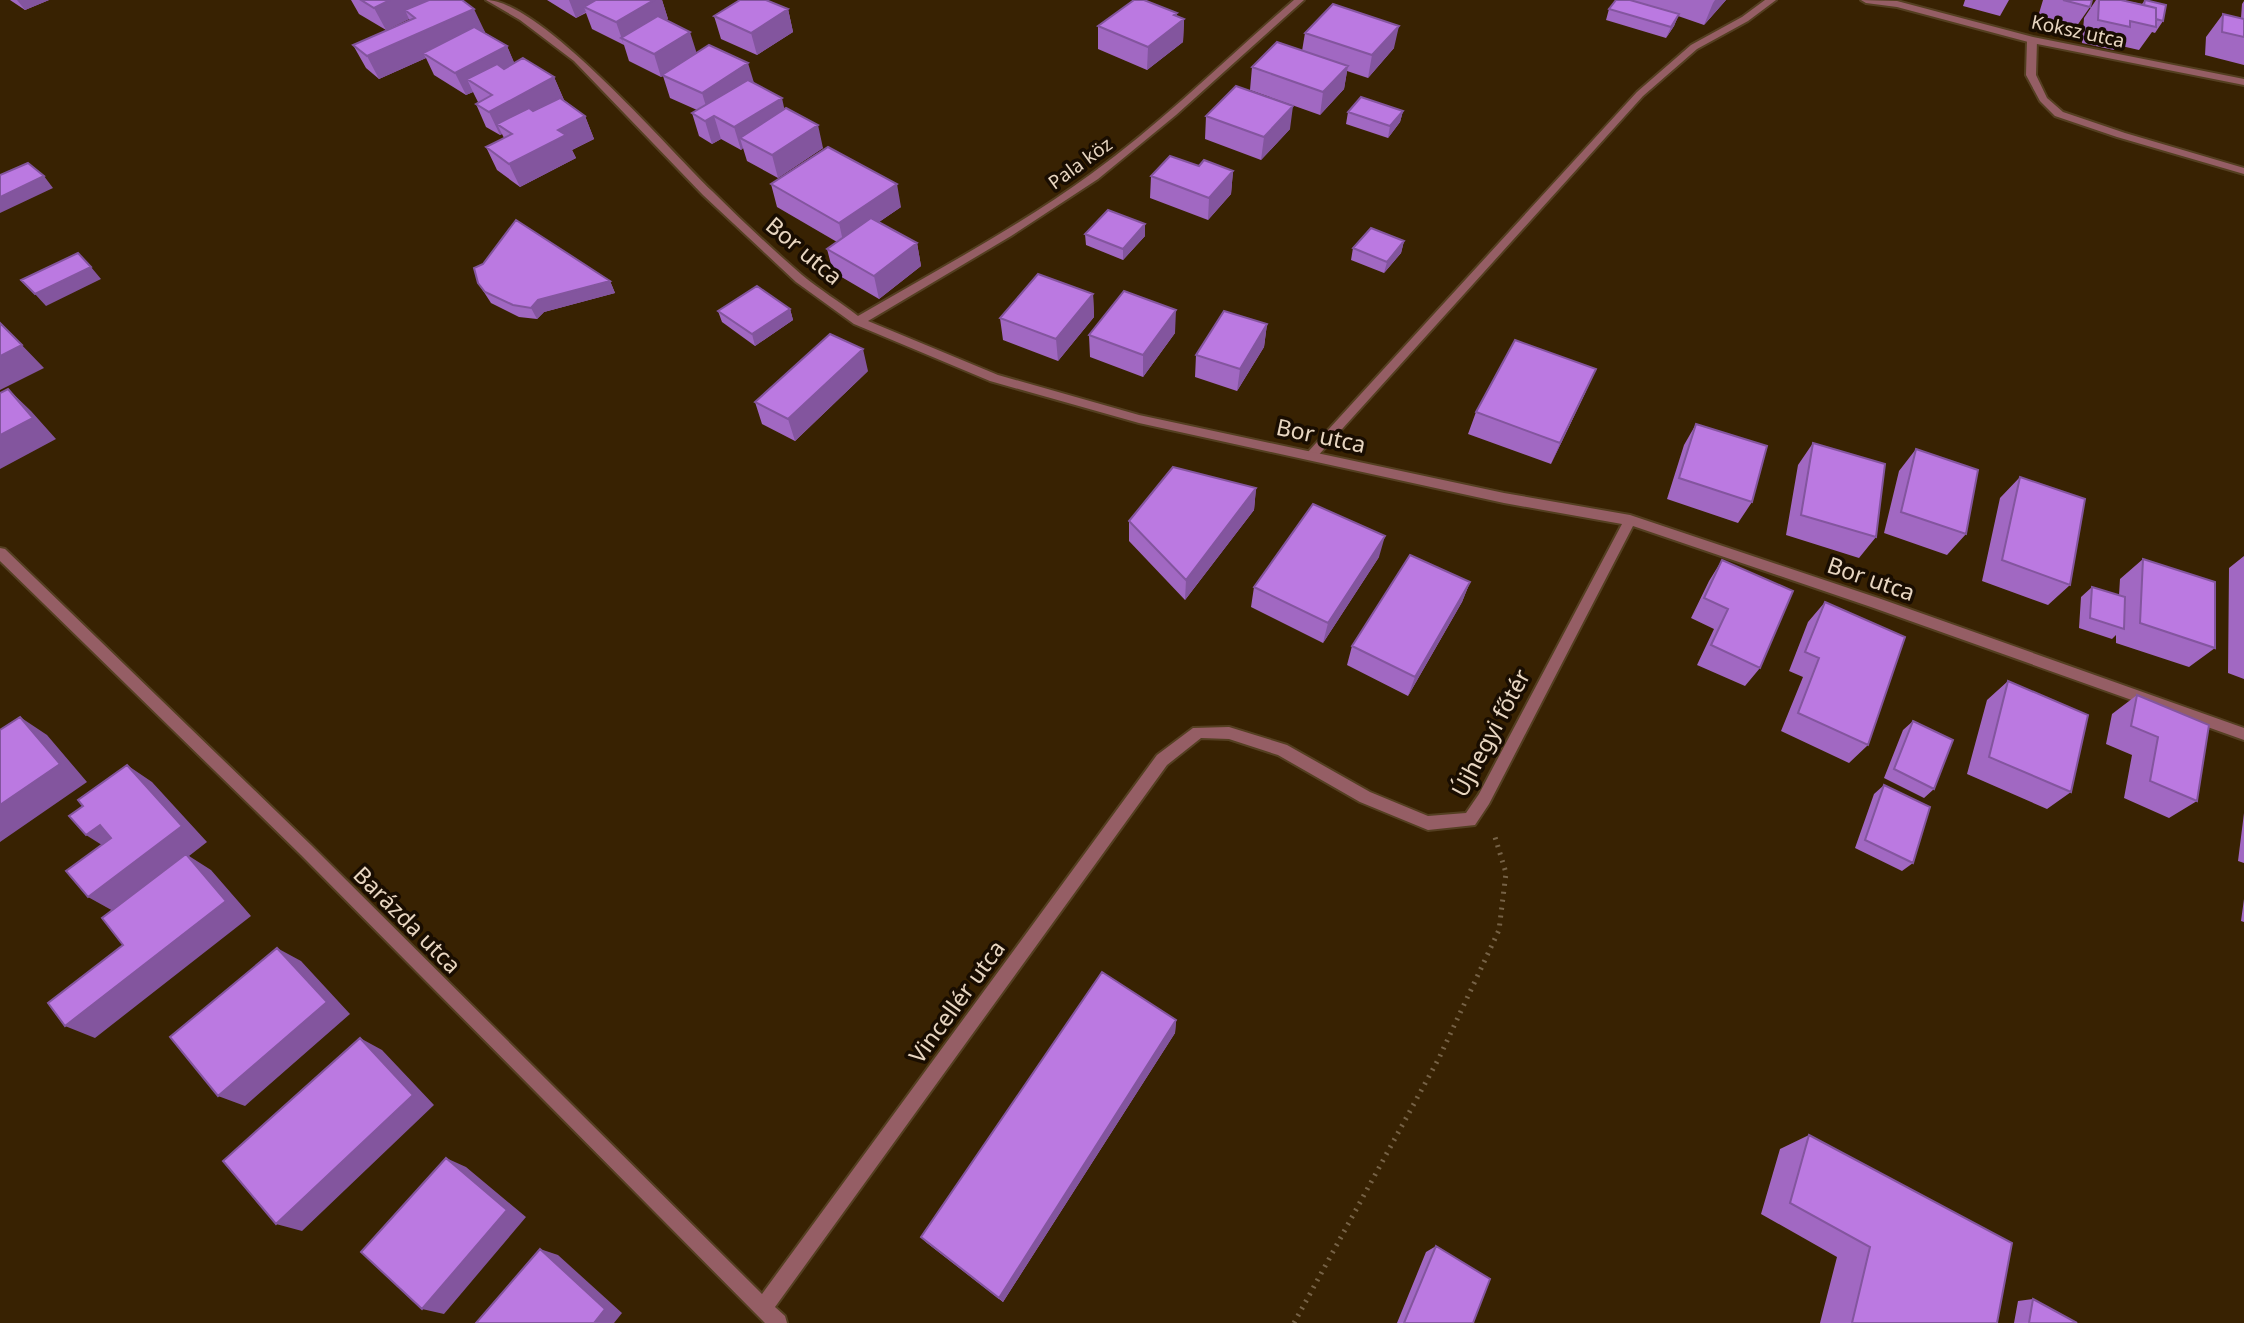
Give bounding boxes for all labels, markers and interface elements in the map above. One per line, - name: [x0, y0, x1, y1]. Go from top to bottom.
- street label: Koksz utca: [2029, 8, 2127, 54]
- street label: Pala köz: [1043, 131, 1117, 195]
- street label: Bor utca: [760, 209, 850, 292]
- street label: Bor utca: [1273, 410, 1369, 460]
- street label: Bor utca: [1823, 548, 1919, 608]
- street label: Újhegyi főtér: [1443, 663, 1537, 802]
- street label: Barázda utca: [347, 858, 469, 980]
- street label: Vincellér utca: [901, 933, 1012, 1069]

